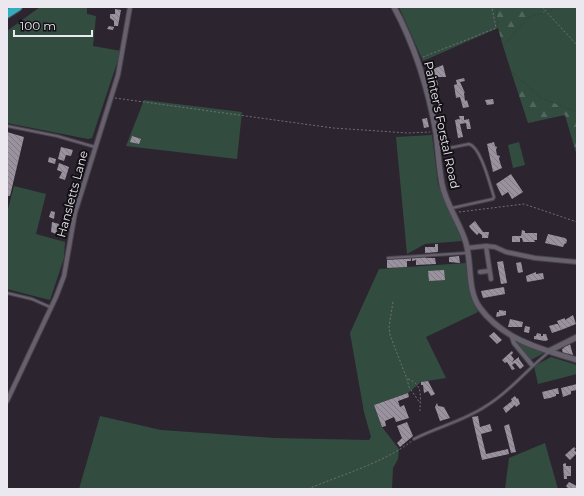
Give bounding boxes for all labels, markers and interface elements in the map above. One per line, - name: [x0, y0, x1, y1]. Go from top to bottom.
- scale bar: [14, 12, 92, 38]
- text: 100 m: [20, 18, 56, 33]
- street label: Painter's Forstal Road: [421, 60, 463, 190]
- street label: Hansletts Lane: [53, 149, 91, 239]

